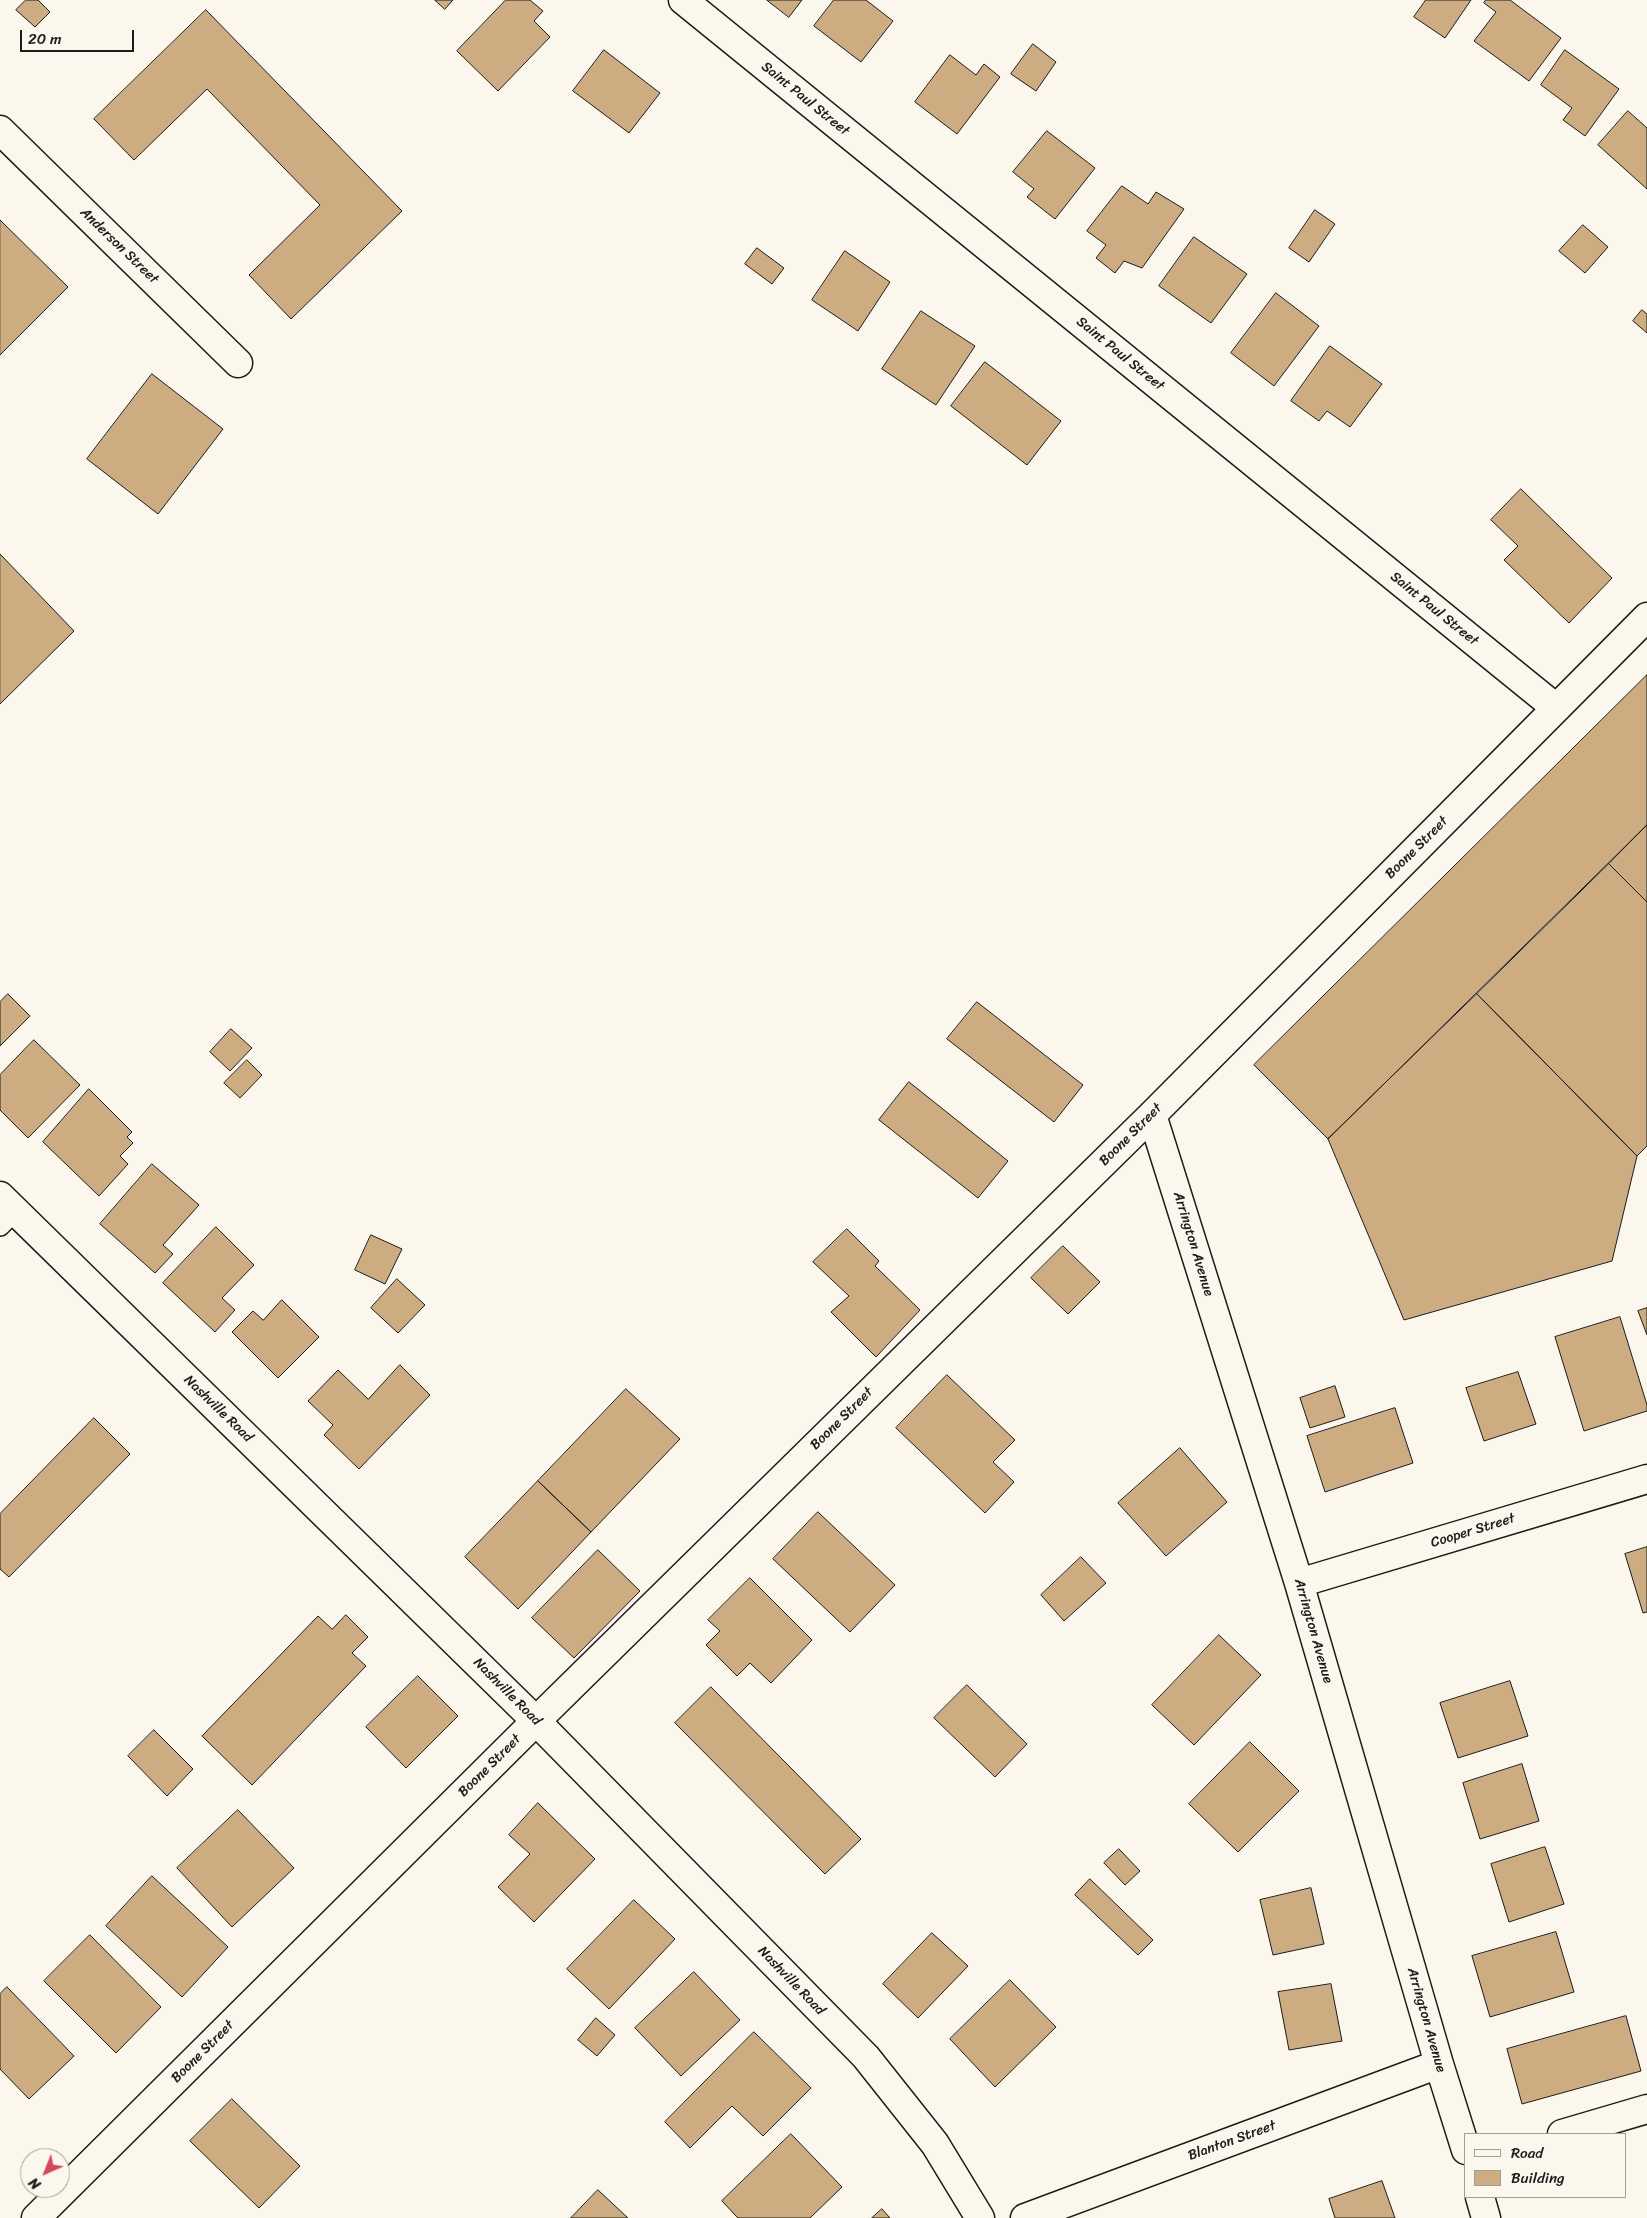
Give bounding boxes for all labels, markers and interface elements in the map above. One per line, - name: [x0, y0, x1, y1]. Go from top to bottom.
- scale bar: [22, 20, 136, 52]
- text: 20 m: [28, 26, 62, 52]
- street label: Saint Paul Street: [758, 58, 852, 140]
- street label: Anderson Street: [76, 204, 162, 288]
- street label: Saint Paul Street: [1073, 313, 1167, 395]
- street label: Saint Paul Street: [1387, 568, 1481, 650]
- street label: Boone Street: [1382, 813, 1452, 883]
- street label: Boone Street: [1096, 1100, 1166, 1170]
- street label: Arrington Avenue: [1169, 1190, 1217, 1298]
- street label: Nashville Road: [180, 1372, 256, 1446]
- street label: Boone Street: [807, 1384, 877, 1454]
- street label: Cooper Street: [1429, 1510, 1517, 1552]
- street label: Arrington Avenue: [1290, 1577, 1336, 1685]
- street label: Nashville Road: [470, 1655, 544, 1729]
- street label: Boone Street: [455, 1731, 525, 1801]
- street label: Nashville Road: [754, 1943, 828, 2019]
- street label: Arrington Avenue: [1403, 1966, 1449, 2074]
- street label: Boone Street: [168, 2017, 238, 2087]
- street label: Blanton Street: [1186, 2117, 1278, 2165]
- legend: [1464, 2133, 1627, 2198]
- text: Road: [1511, 2140, 1543, 2166]
- north arrow: [20, 2148, 70, 2198]
- text: Building: [1511, 2165, 1565, 2191]
- text: N: [23, 2171, 47, 2196]

